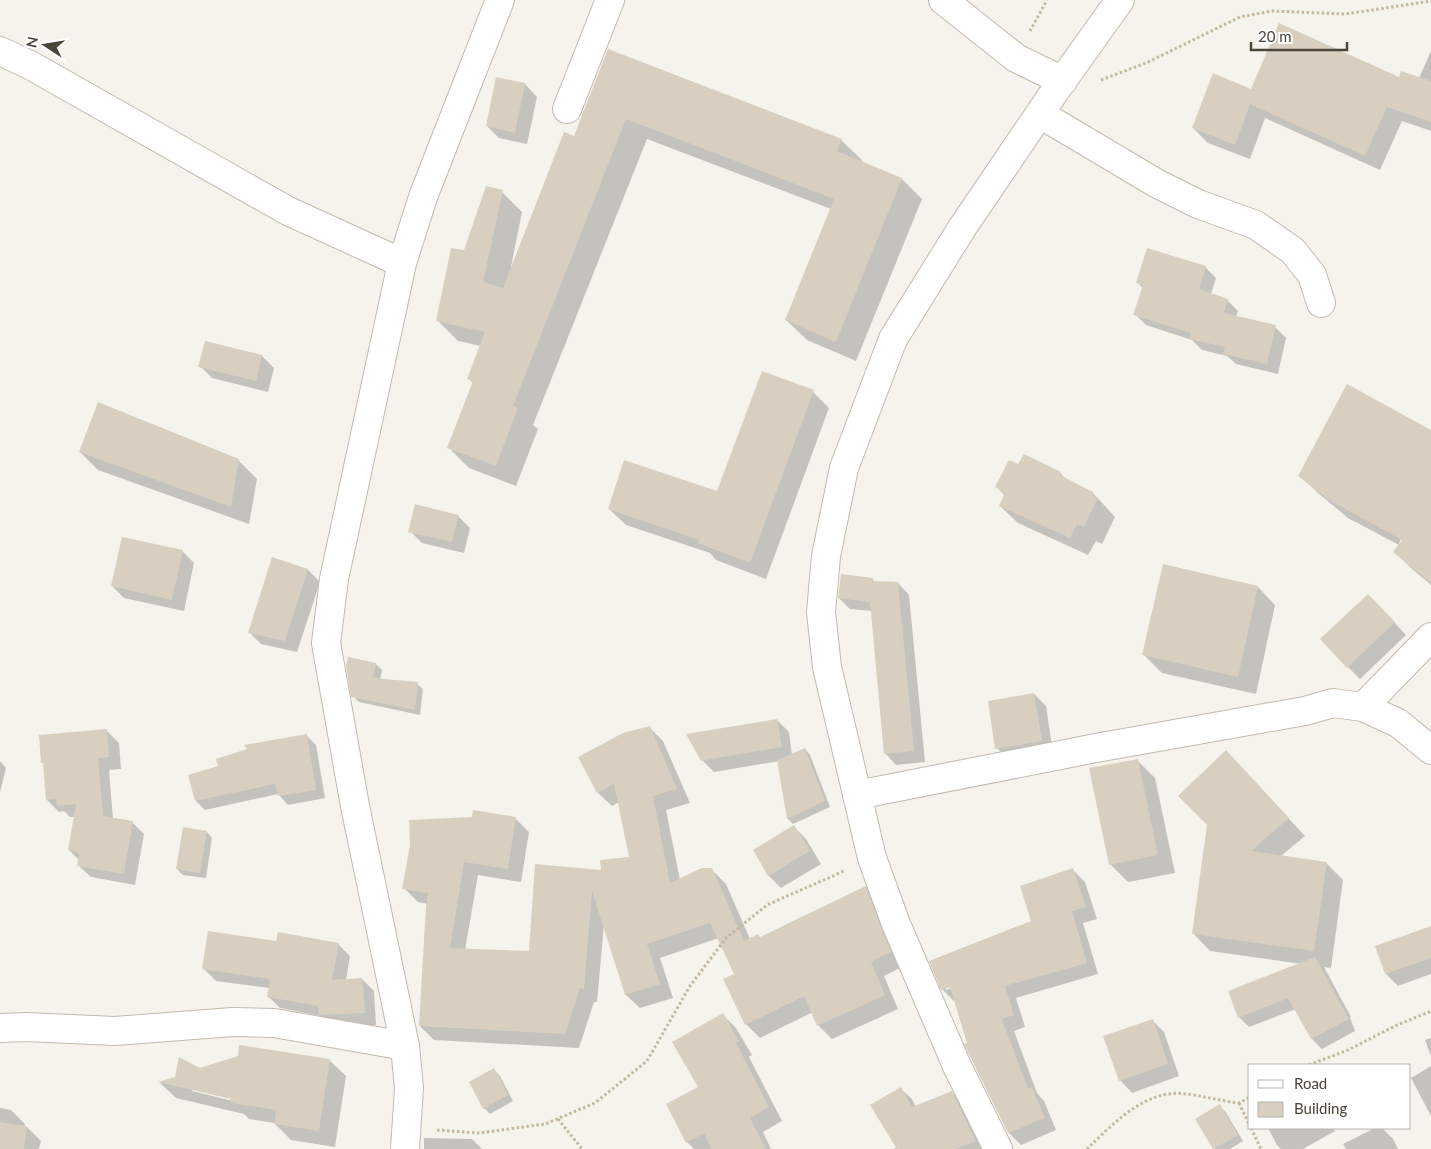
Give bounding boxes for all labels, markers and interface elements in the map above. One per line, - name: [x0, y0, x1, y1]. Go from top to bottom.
- north arrow: [20, 20, 70, 70]
- scale bar: [1251, 20, 1347, 52]
- text: 20 m: [1258, 27, 1292, 45]
- text: N: [22, 35, 41, 49]
- legend: [1248, 1064, 1411, 1129]
- text: Road: [1294, 1074, 1327, 1092]
- text: Building: [1294, 1099, 1347, 1117]

